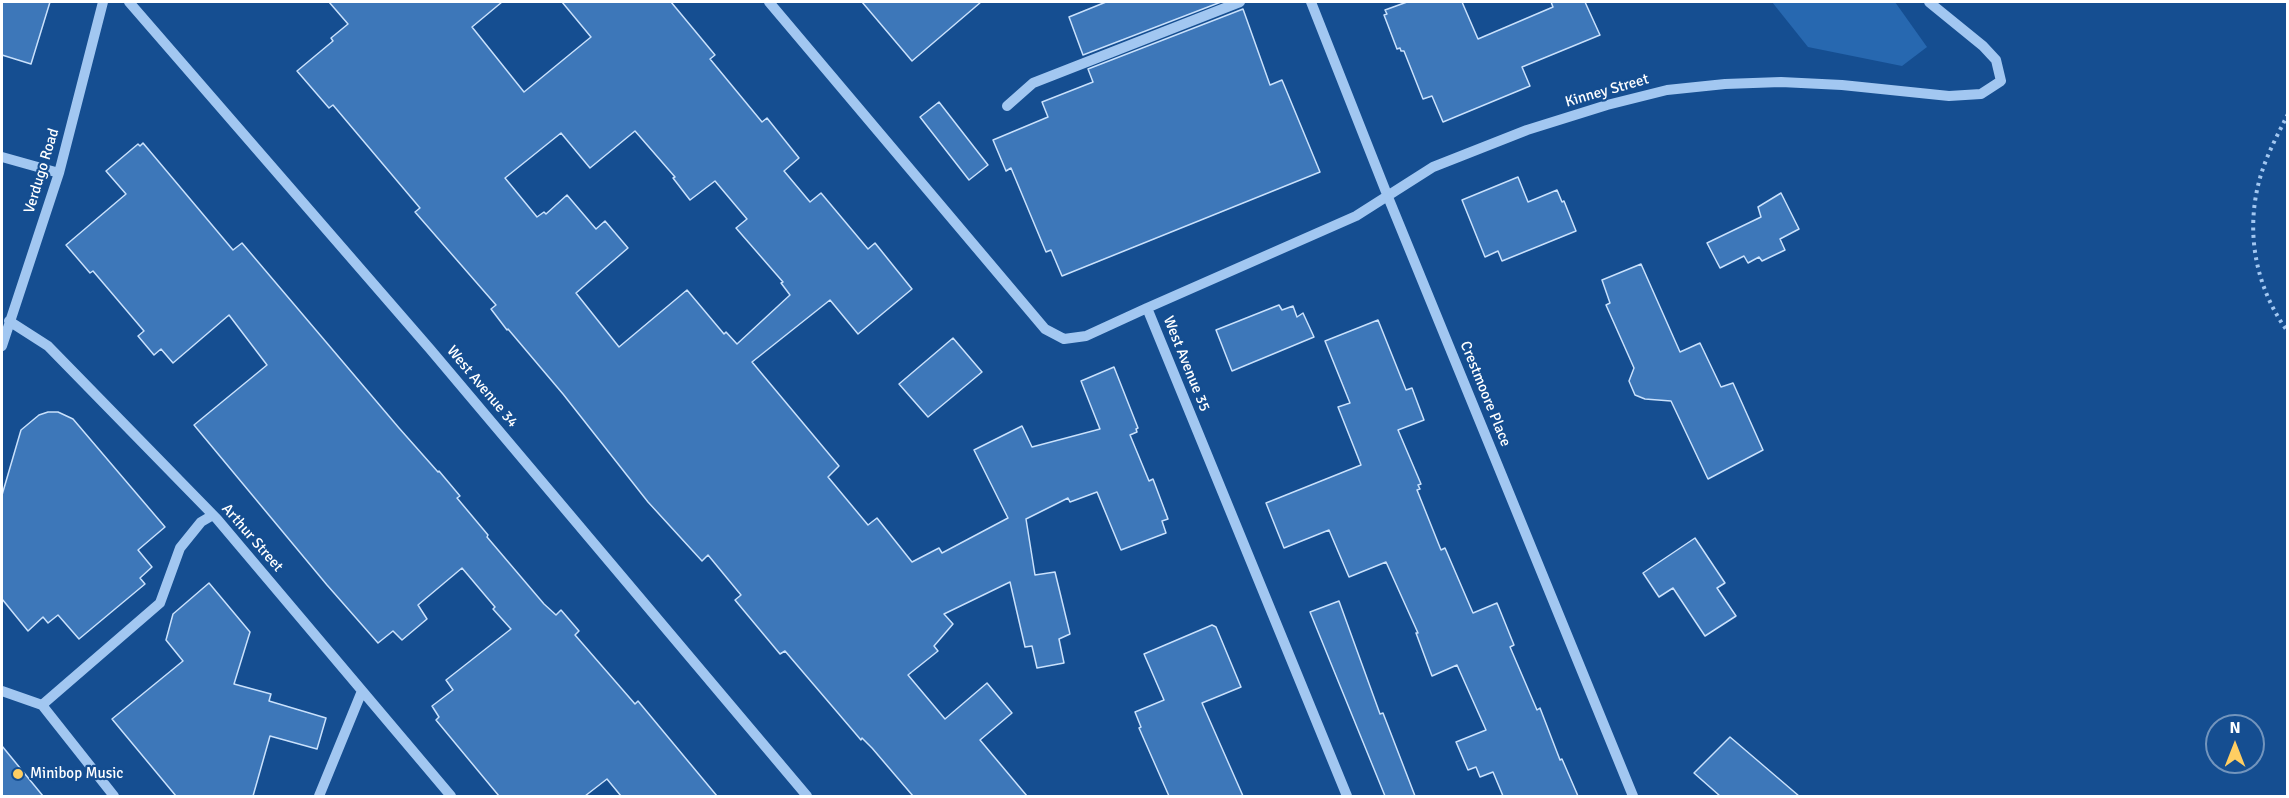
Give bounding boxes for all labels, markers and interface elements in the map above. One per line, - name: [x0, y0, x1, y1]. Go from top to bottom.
- street label: Kinney Street: [1563, 70, 1651, 112]
- street label: Verdugo Road: [21, 126, 63, 216]
- street label: West Avenue 35: [1159, 314, 1213, 414]
- street label: Crestmoore Place: [1456, 339, 1514, 449]
- street label: West Avenue 34: [443, 342, 521, 432]
- street label: Arthur Street: [217, 500, 287, 576]
- north arrow: [2205, 714, 2265, 774]
- text: N: [2229, 718, 2241, 738]
- place label: Minibop Music: [30, 765, 123, 783]
- marker: Minibop Music: [11, 767, 25, 781]

